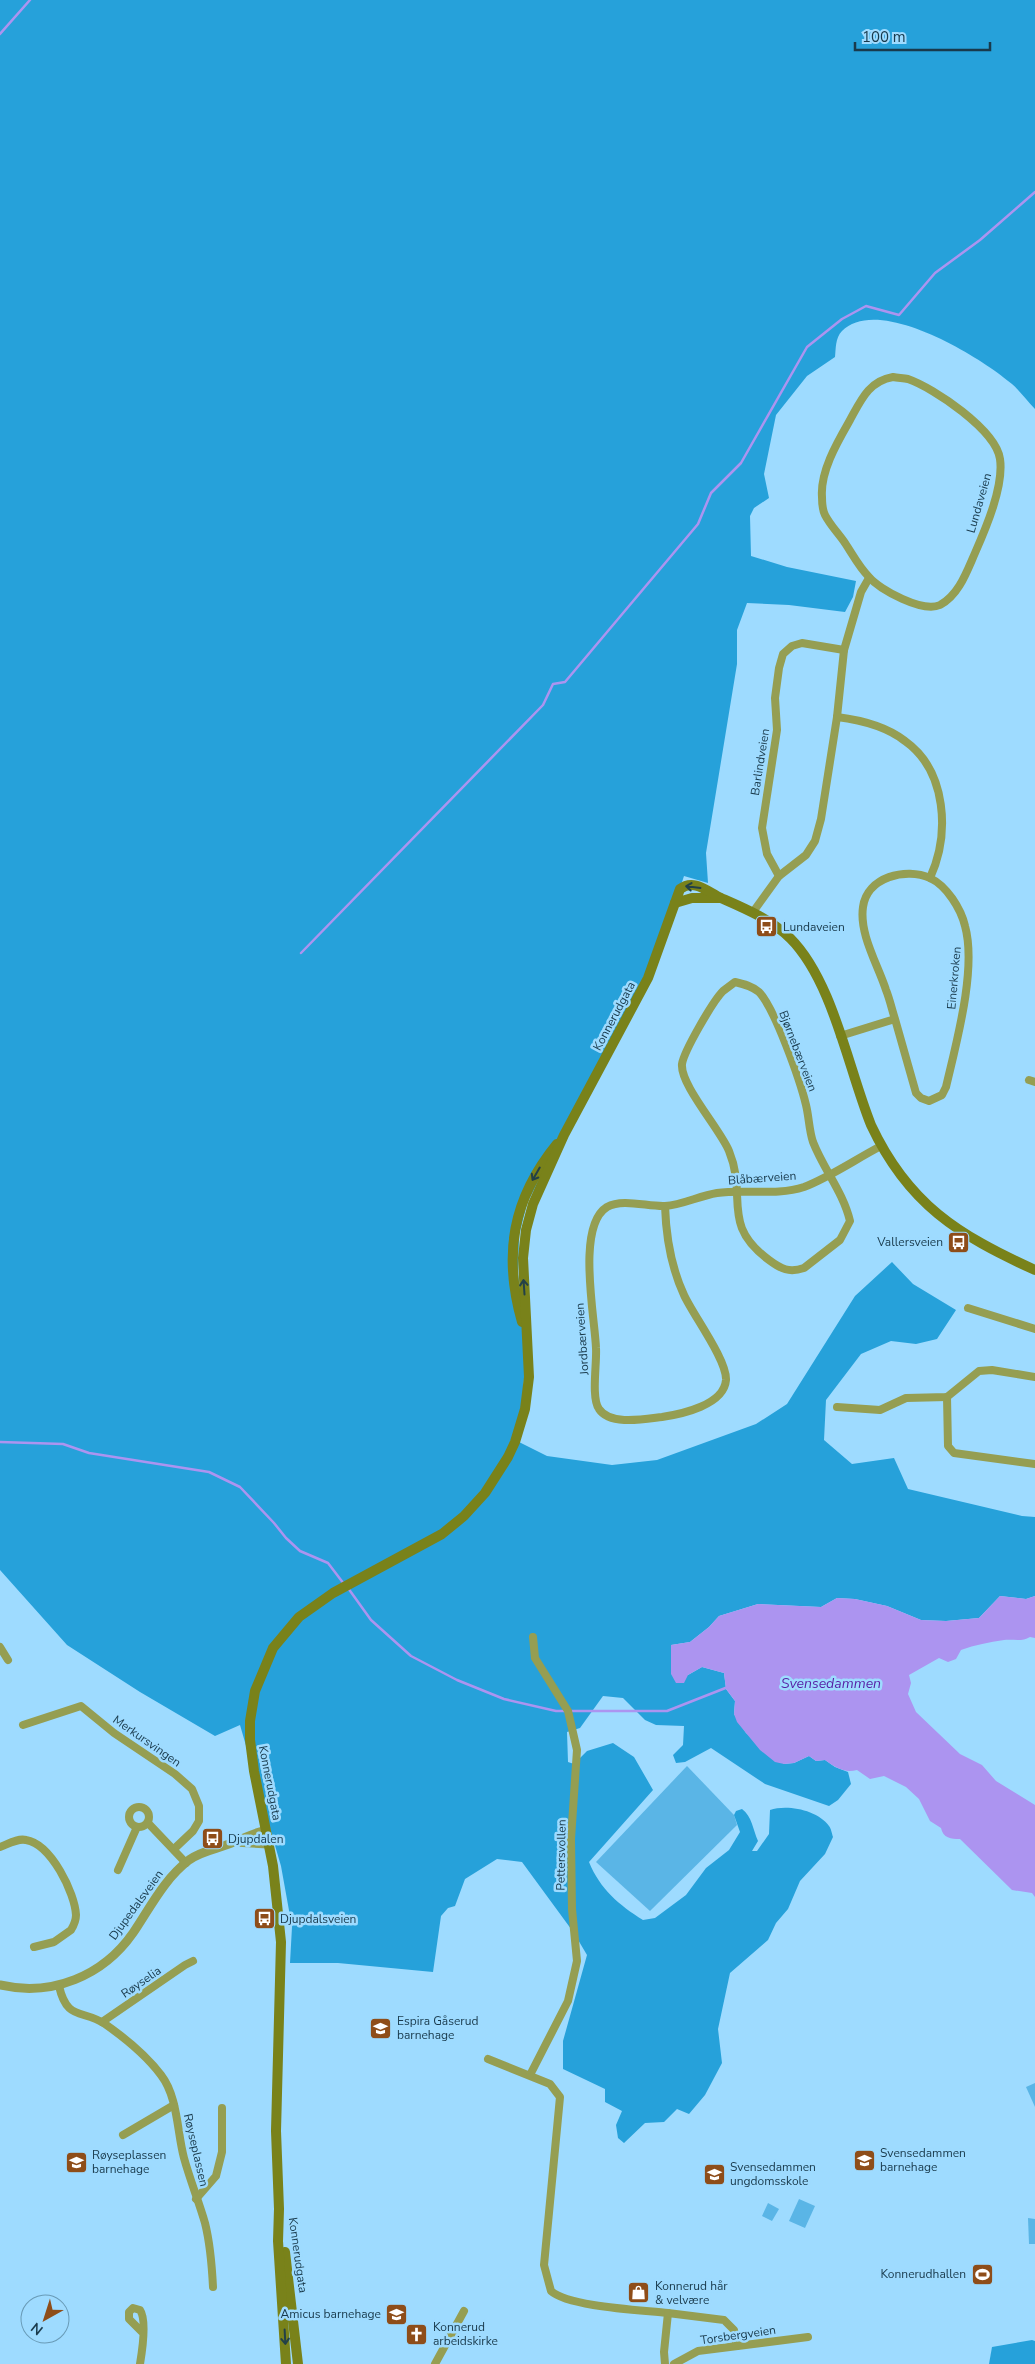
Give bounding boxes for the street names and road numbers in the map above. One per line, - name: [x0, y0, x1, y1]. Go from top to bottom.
- street label: Lundaveien: [963, 471, 995, 535]
- street label: Barlindveien: [747, 727, 773, 797]
- street label: Einerkroken: [943, 946, 965, 1010]
- street label: Konnerudgata: [589, 979, 639, 1053]
- street label: Bjørnebærveien: [775, 1008, 821, 1094]
- street label: Blåbærveien: [727, 1168, 797, 1188]
- street label: Jordbærveien: [572, 1302, 593, 1377]
- street label: Merkursvingen: [110, 1712, 184, 1770]
- street label: Konnerudgata: [255, 1744, 285, 1822]
- street label: Pettersvollen: [552, 1819, 570, 1891]
- street label: Djupedalsveien: [105, 1867, 167, 1943]
- street label: Røyselia: [118, 1962, 164, 2002]
- street label: Røyseplassen: [180, 2112, 212, 2188]
- street label: Konnerudgata: [285, 2216, 311, 2294]
- street label: Torsbergveien: [699, 2322, 777, 2348]

